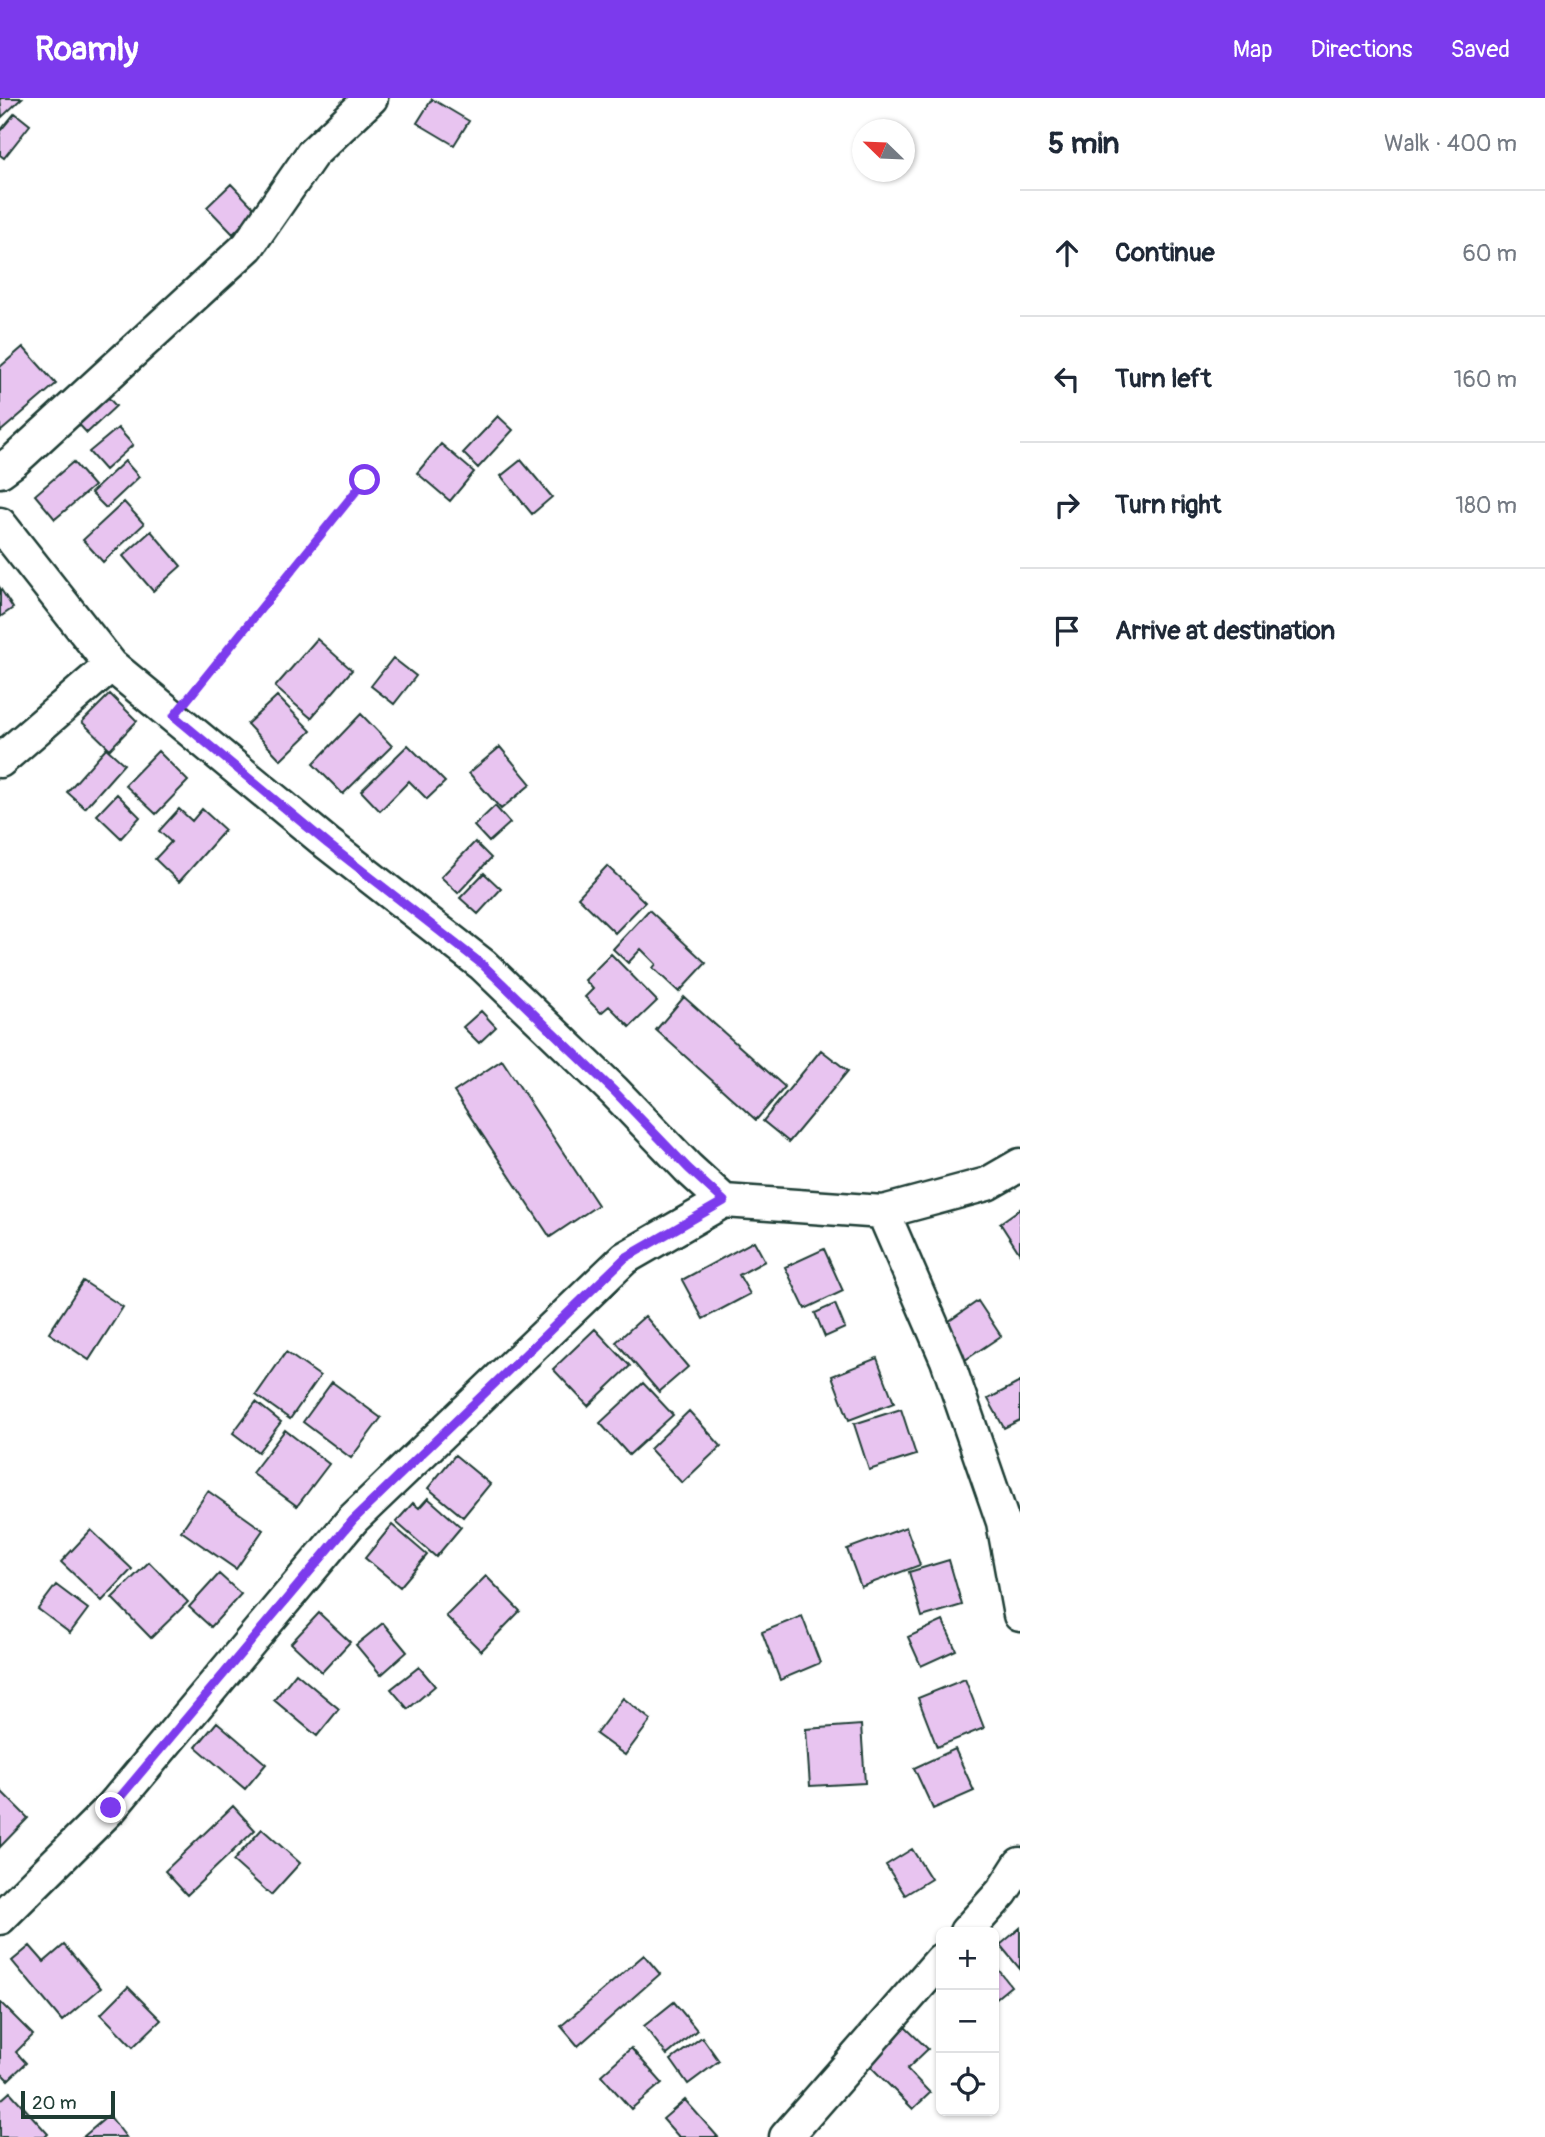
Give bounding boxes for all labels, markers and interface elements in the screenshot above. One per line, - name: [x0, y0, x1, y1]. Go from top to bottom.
- text: Roamly: [35, 29, 138, 70]
- text: Map: [1233, 35, 1273, 64]
- text: Directions: [1311, 35, 1412, 64]
- text: Saved: [1450, 35, 1510, 64]
- north arrow: [852, 119, 915, 182]
- text: 5 min: [1048, 125, 1119, 162]
- text: Walk · 400 m: [1384, 129, 1517, 158]
- icon: ahead: [1048, 234, 1086, 272]
- text: Continue: [1115, 237, 1215, 269]
- text: 60 m: [1462, 239, 1517, 268]
- icon: left: [1048, 360, 1086, 398]
- text: Turn left: [1115, 363, 1211, 395]
- text: 160 m: [1453, 365, 1517, 394]
- route start: [349, 464, 380, 495]
- icon: right: [1048, 486, 1086, 524]
- text: Turn right: [1115, 489, 1221, 521]
- text: 180 m: [1455, 491, 1517, 520]
- icon: arrive: [1048, 612, 1086, 650]
- text: Arrive at destination: [1115, 615, 1335, 647]
- route end: [95, 1792, 126, 1823]
- map controls: [936, 1927, 999, 2116]
- button: +: [936, 1927, 999, 1990]
- button: −: [936, 1990, 999, 2053]
- button: locate: [936, 2053, 999, 2116]
- scale bar: [21, 2088, 116, 2120]
- text: 20 m: [32, 2091, 77, 2115]

